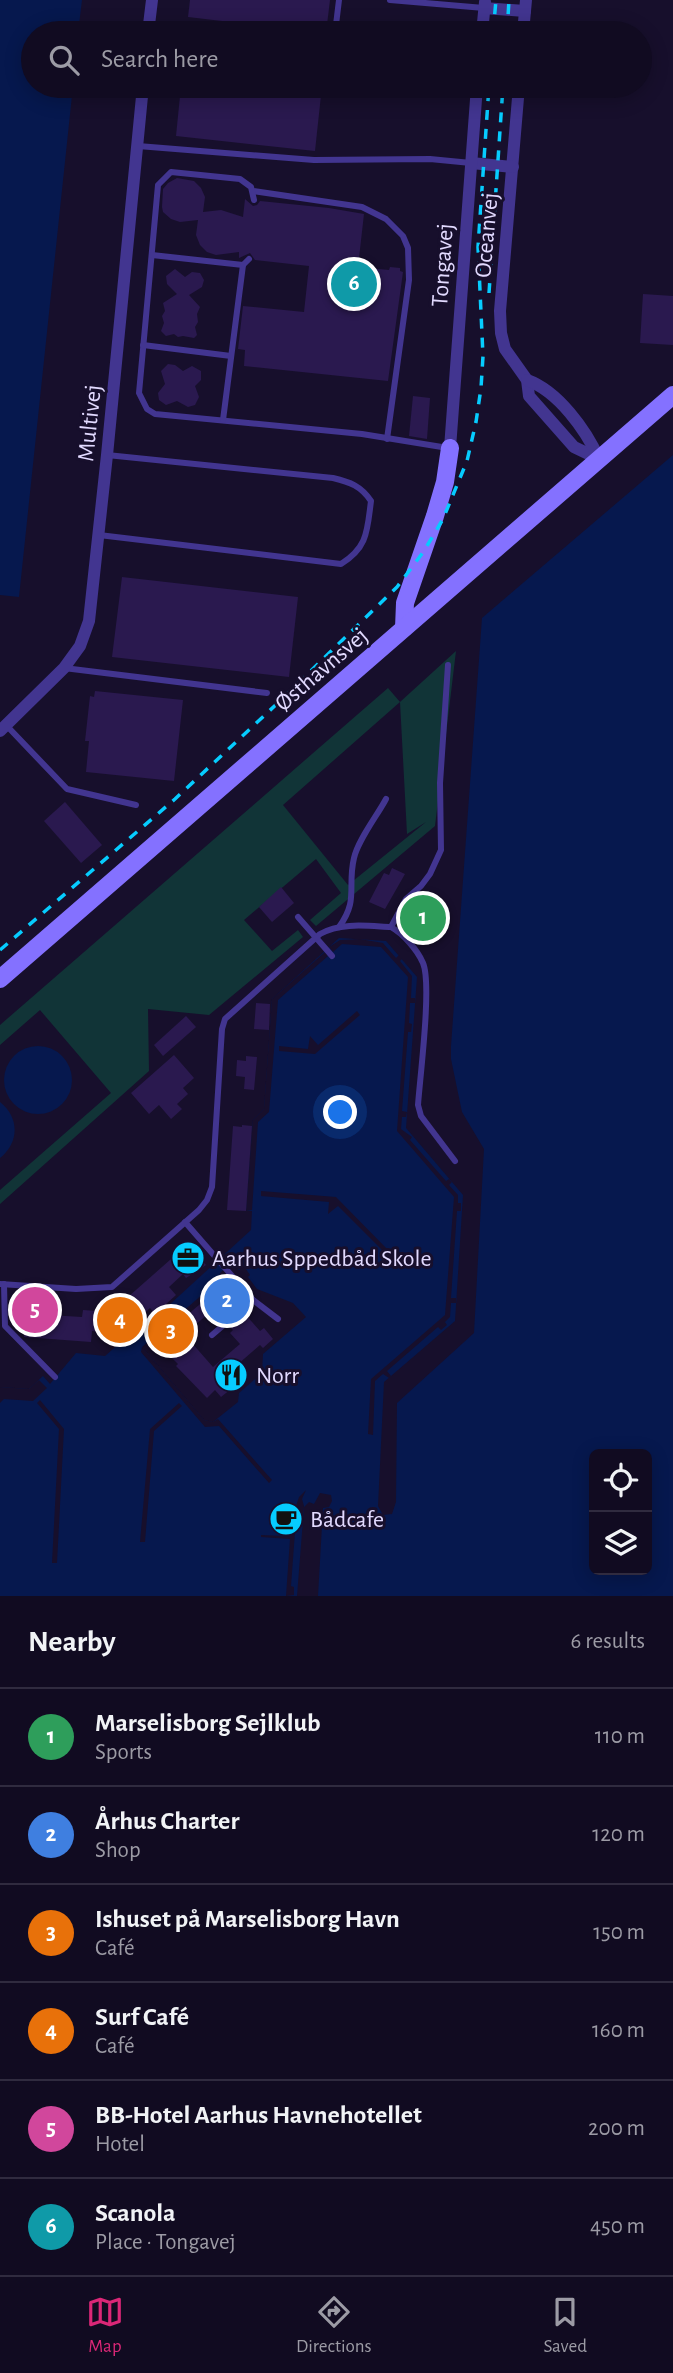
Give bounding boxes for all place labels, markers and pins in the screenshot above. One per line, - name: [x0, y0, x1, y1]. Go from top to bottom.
- pin: 6: [331, 258, 377, 310]
- pin: 1: [400, 892, 446, 944]
- office icon: Aarhus Sppedbåd Skole: [169, 1239, 207, 1277]
- place label: Aarhus Sppedbåd Skole: [212, 1247, 432, 1271]
- pin: 2: [204, 1275, 250, 1327]
- pin: 5: [12, 1284, 58, 1336]
- pin: 4: [97, 1294, 143, 1346]
- pin: 3: [148, 1305, 194, 1357]
- restaurant icon: Norr: [212, 1356, 250, 1394]
- place label: Norr: [256, 1364, 299, 1388]
- cafe icon: Bådcafe: [267, 1500, 305, 1538]
- place label: Bådcafe: [310, 1508, 384, 1532]

